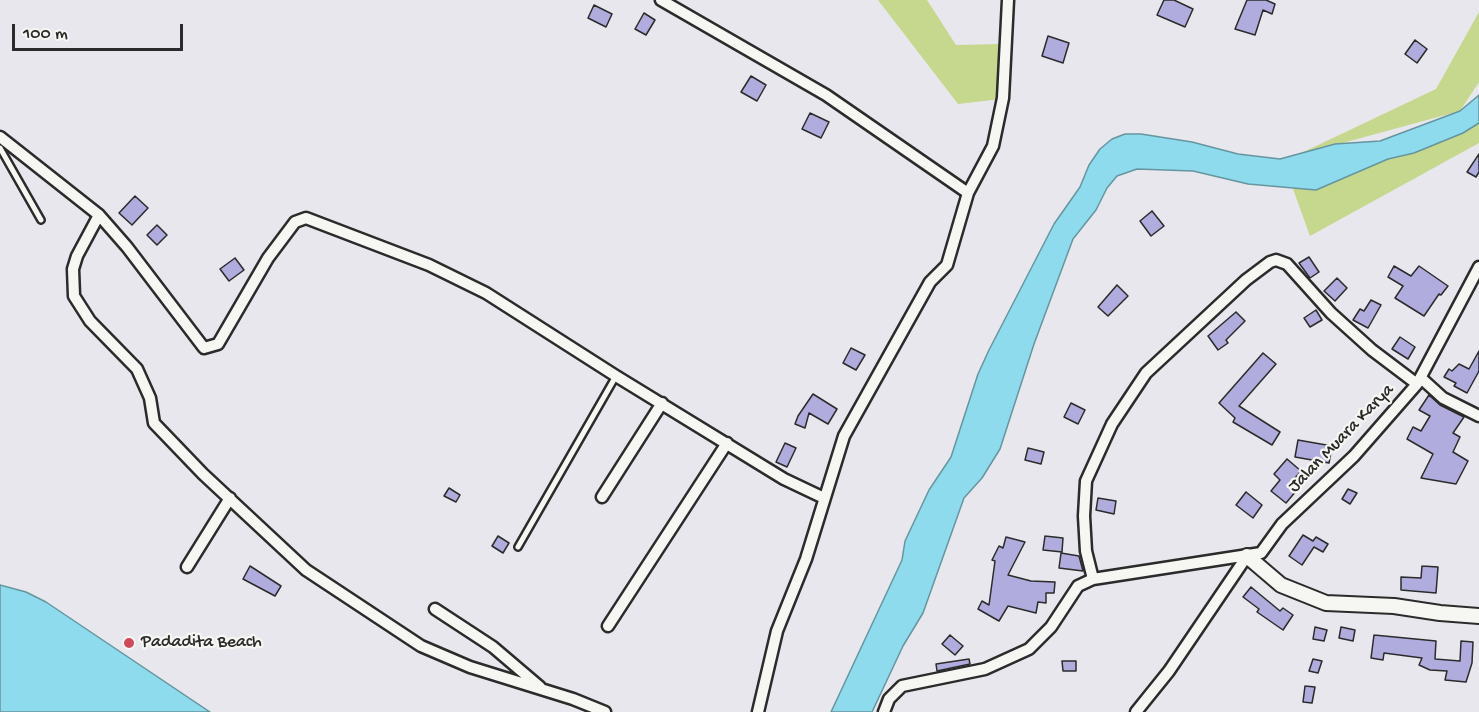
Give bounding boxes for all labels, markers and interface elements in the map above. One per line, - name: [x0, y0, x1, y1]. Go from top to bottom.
- scale bar: [15, 12, 186, 50]
- text: 100 m: [23, 24, 68, 45]
- street label: Jalan Muara Karya: [1285, 380, 1399, 498]
- place label: Padadita Beach: [141, 632, 262, 654]
- marker: Padadita Beach: [122, 636, 136, 650]

